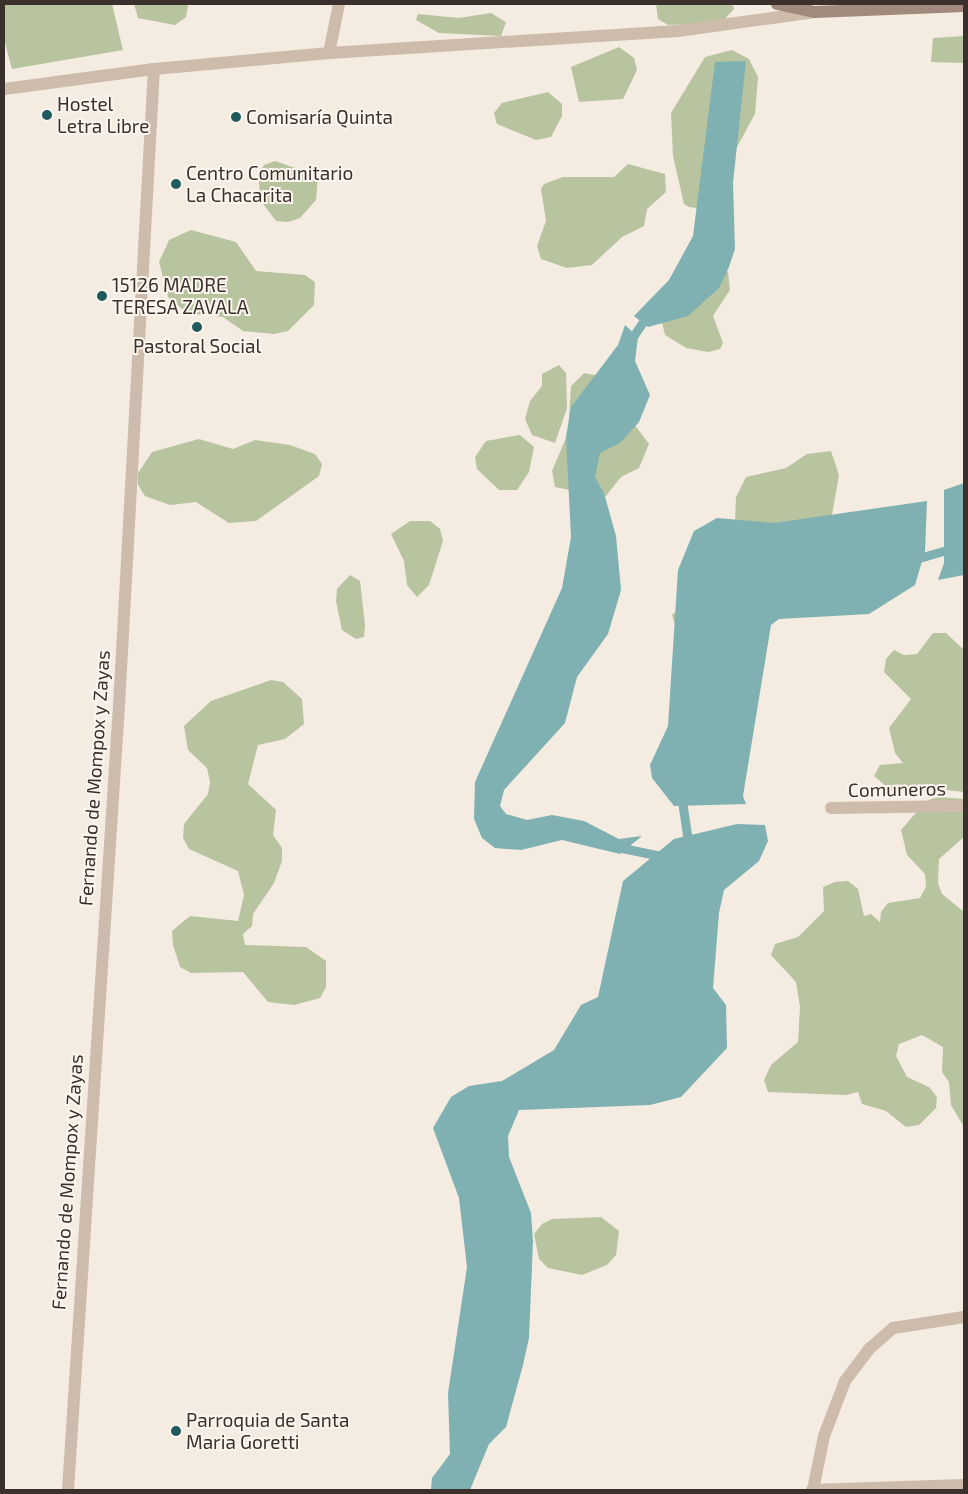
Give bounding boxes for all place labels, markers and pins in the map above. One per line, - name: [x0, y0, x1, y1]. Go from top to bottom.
- place label: Hostel Letra Libre: [57, 93, 149, 137]
- place label: Comisaría Quinta: [246, 106, 393, 128]
- marker: Hostel Letra Libre: [41, 109, 53, 121]
- marker: Comisaría Quinta: [230, 111, 242, 123]
- place label: Centro Comunitario La Chacarita: [186, 162, 353, 206]
- marker: Centro Comunitario La Chacarita: [170, 178, 182, 190]
- place label: 15126 MADRE TERESA ZAVALA: [112, 274, 249, 318]
- marker: 15126 MADRE TERESA ZAVALA: [96, 290, 108, 302]
- marker: Pastoral Social: [191, 321, 203, 333]
- place label: Pastoral Social: [133, 335, 261, 357]
- place label: Parroquia de Santa Maria Goretti: [186, 1409, 350, 1453]
- marker: Parroquia de Santa Maria Goretti: [170, 1425, 182, 1437]

